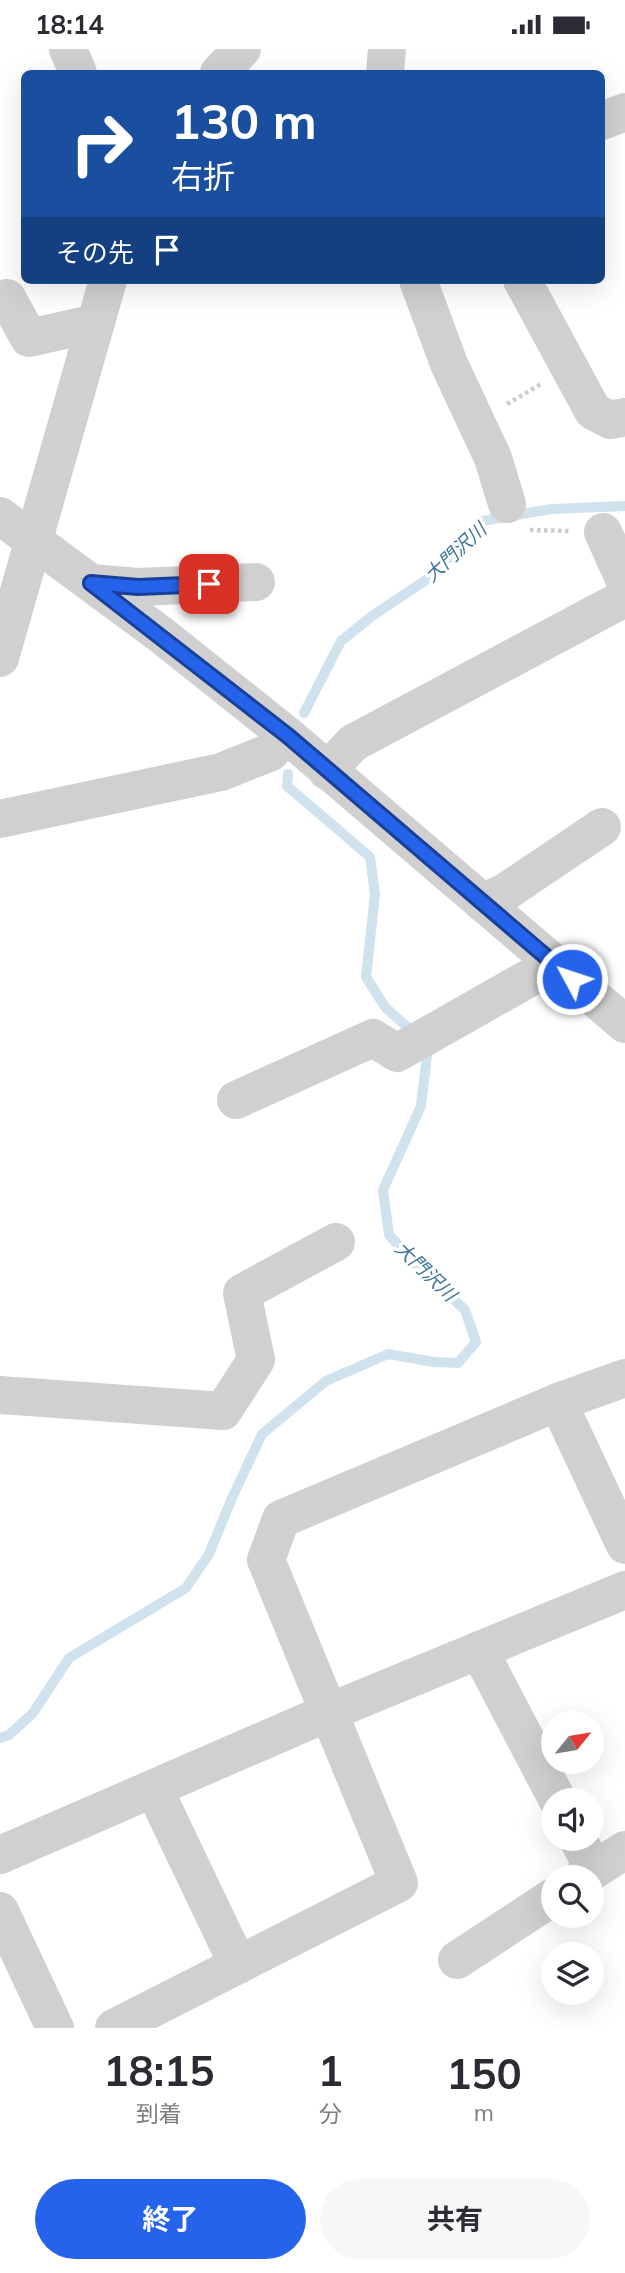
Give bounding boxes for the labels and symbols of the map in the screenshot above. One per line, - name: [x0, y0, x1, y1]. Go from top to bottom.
- water label: 大門沢川: [419, 516, 492, 587]
- pin: [179, 554, 239, 614]
- position arrow: [535, 942, 609, 1016]
- water label: 大門沢川: [390, 1236, 463, 1307]
- north arrow: [541, 1711, 604, 1775]

